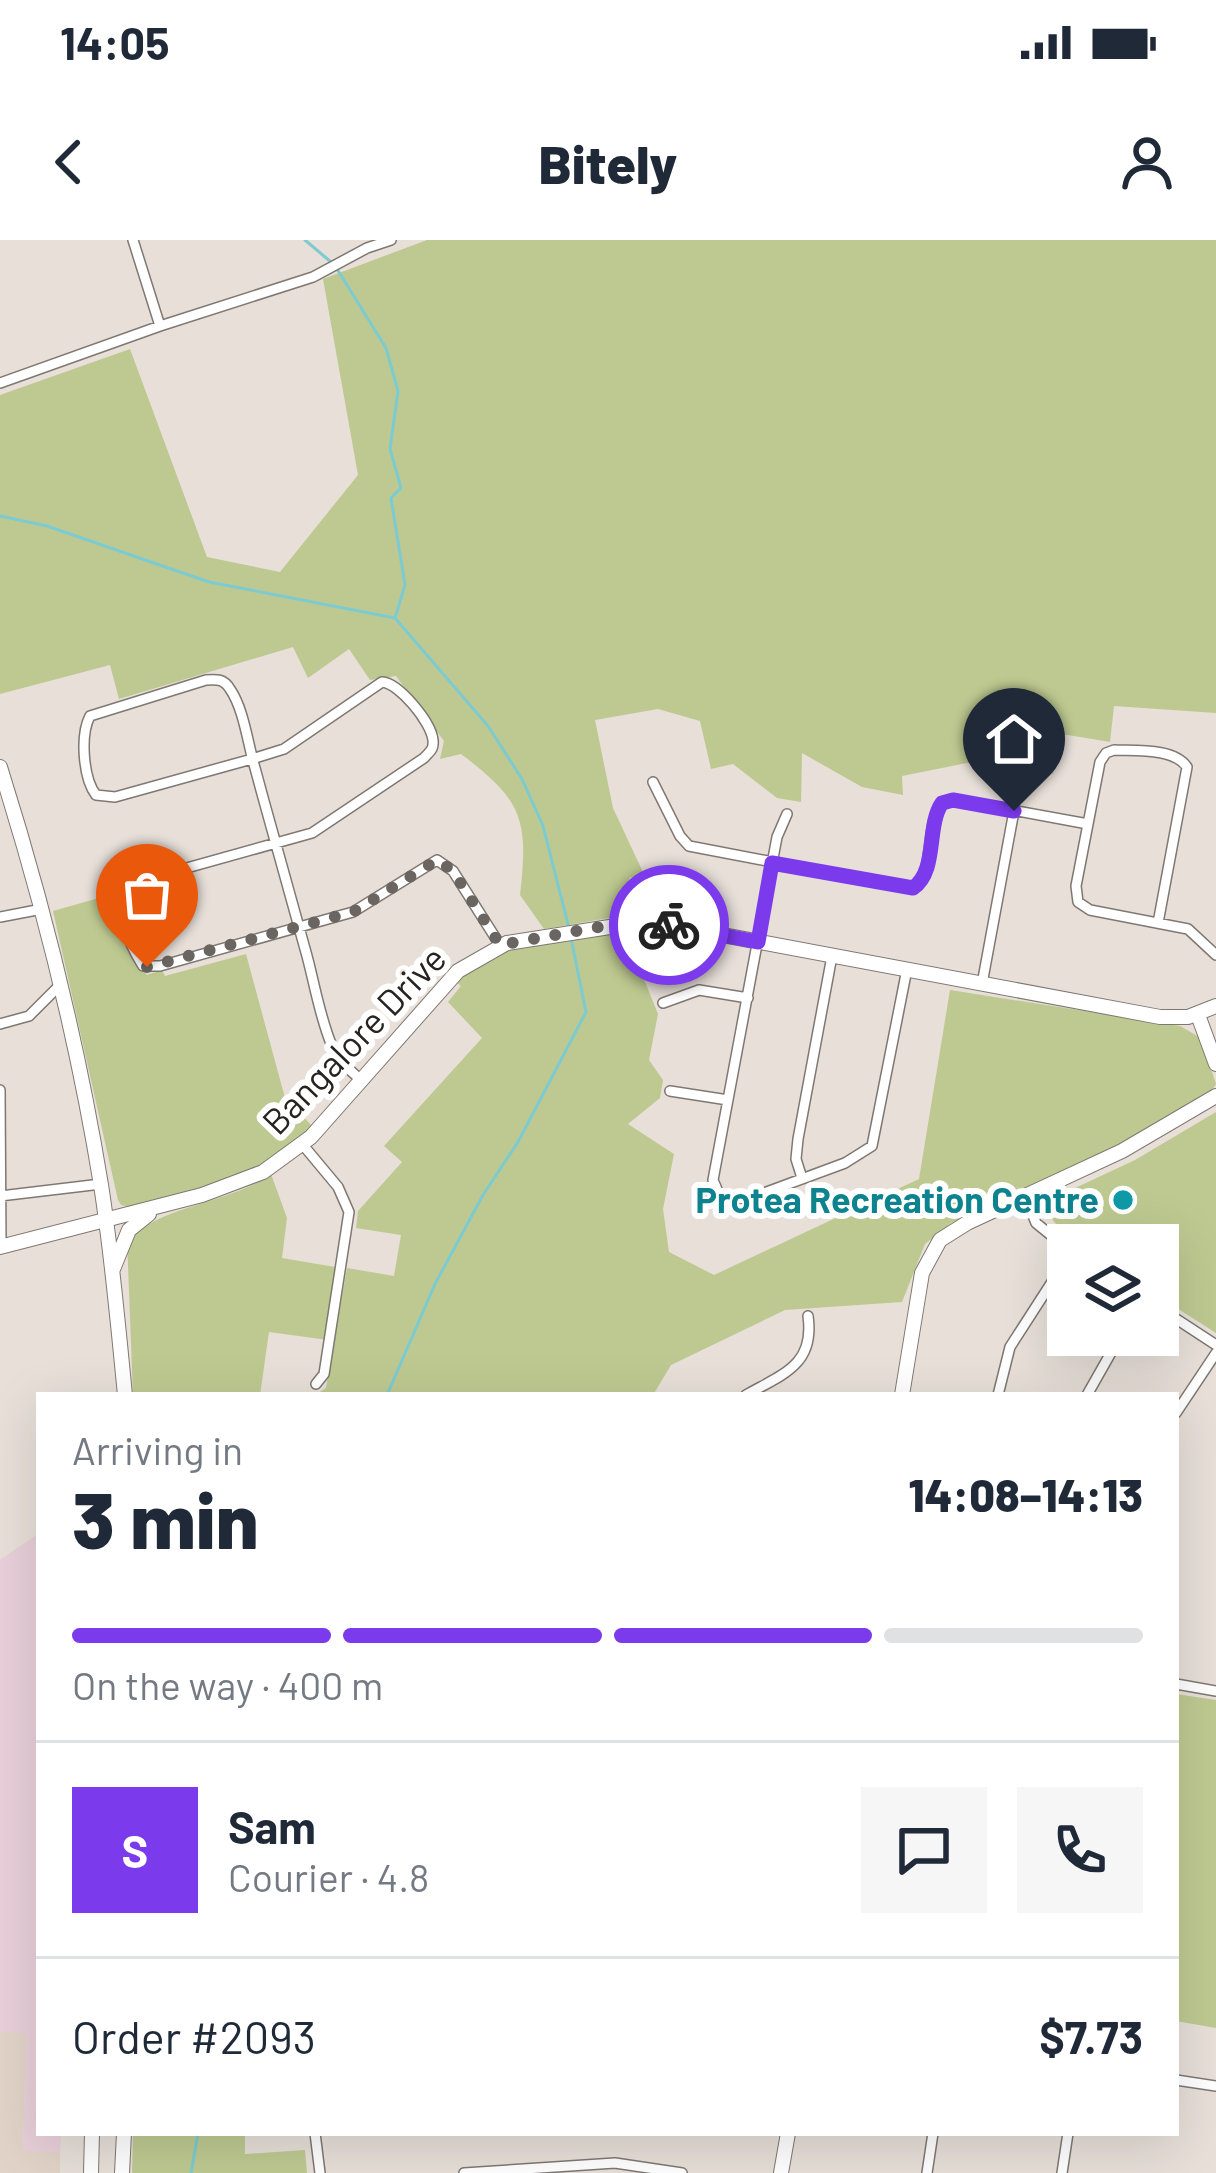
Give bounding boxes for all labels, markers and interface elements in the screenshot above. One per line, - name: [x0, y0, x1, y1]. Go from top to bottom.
- text: 14:05: [60, 15, 169, 69]
- icon: back: [36, 129, 102, 195]
- icon: person: [1114, 129, 1180, 195]
- text: Bitely: [539, 130, 677, 195]
- pin: [963, 688, 1065, 811]
- icon: home: [981, 706, 1047, 772]
- pin: [96, 844, 198, 967]
- icon: bag: [114, 862, 180, 928]
- courier: [609, 865, 729, 985]
- icon: bike: [636, 892, 702, 958]
- street label: Bangalore Drive: [252, 936, 454, 1142]
- place label: Protea Recreation Centre: [696, 1177, 1099, 1220]
- marker: Protea Recreation Centre: [1110, 1187, 1136, 1213]
- map controls: [1047, 1224, 1179, 1356]
- button: layers: [1047, 1224, 1179, 1356]
- text: Arriving in: [72, 1426, 243, 1473]
- text: 14:08–14:13: [908, 1467, 1143, 1521]
- text: 3 min: [72, 1471, 259, 1565]
- text: On the way · 400 m: [72, 1661, 383, 1708]
- button: chat: [861, 1787, 987, 1913]
- button: phone: [1017, 1787, 1143, 1913]
- text: Sam: [228, 1799, 316, 1853]
- text: S: [122, 1823, 148, 1877]
- text: Courier · 4.8: [228, 1853, 429, 1900]
- text: Order #2093: [72, 2009, 316, 2063]
- text: $7.73: [1039, 2009, 1143, 2063]

